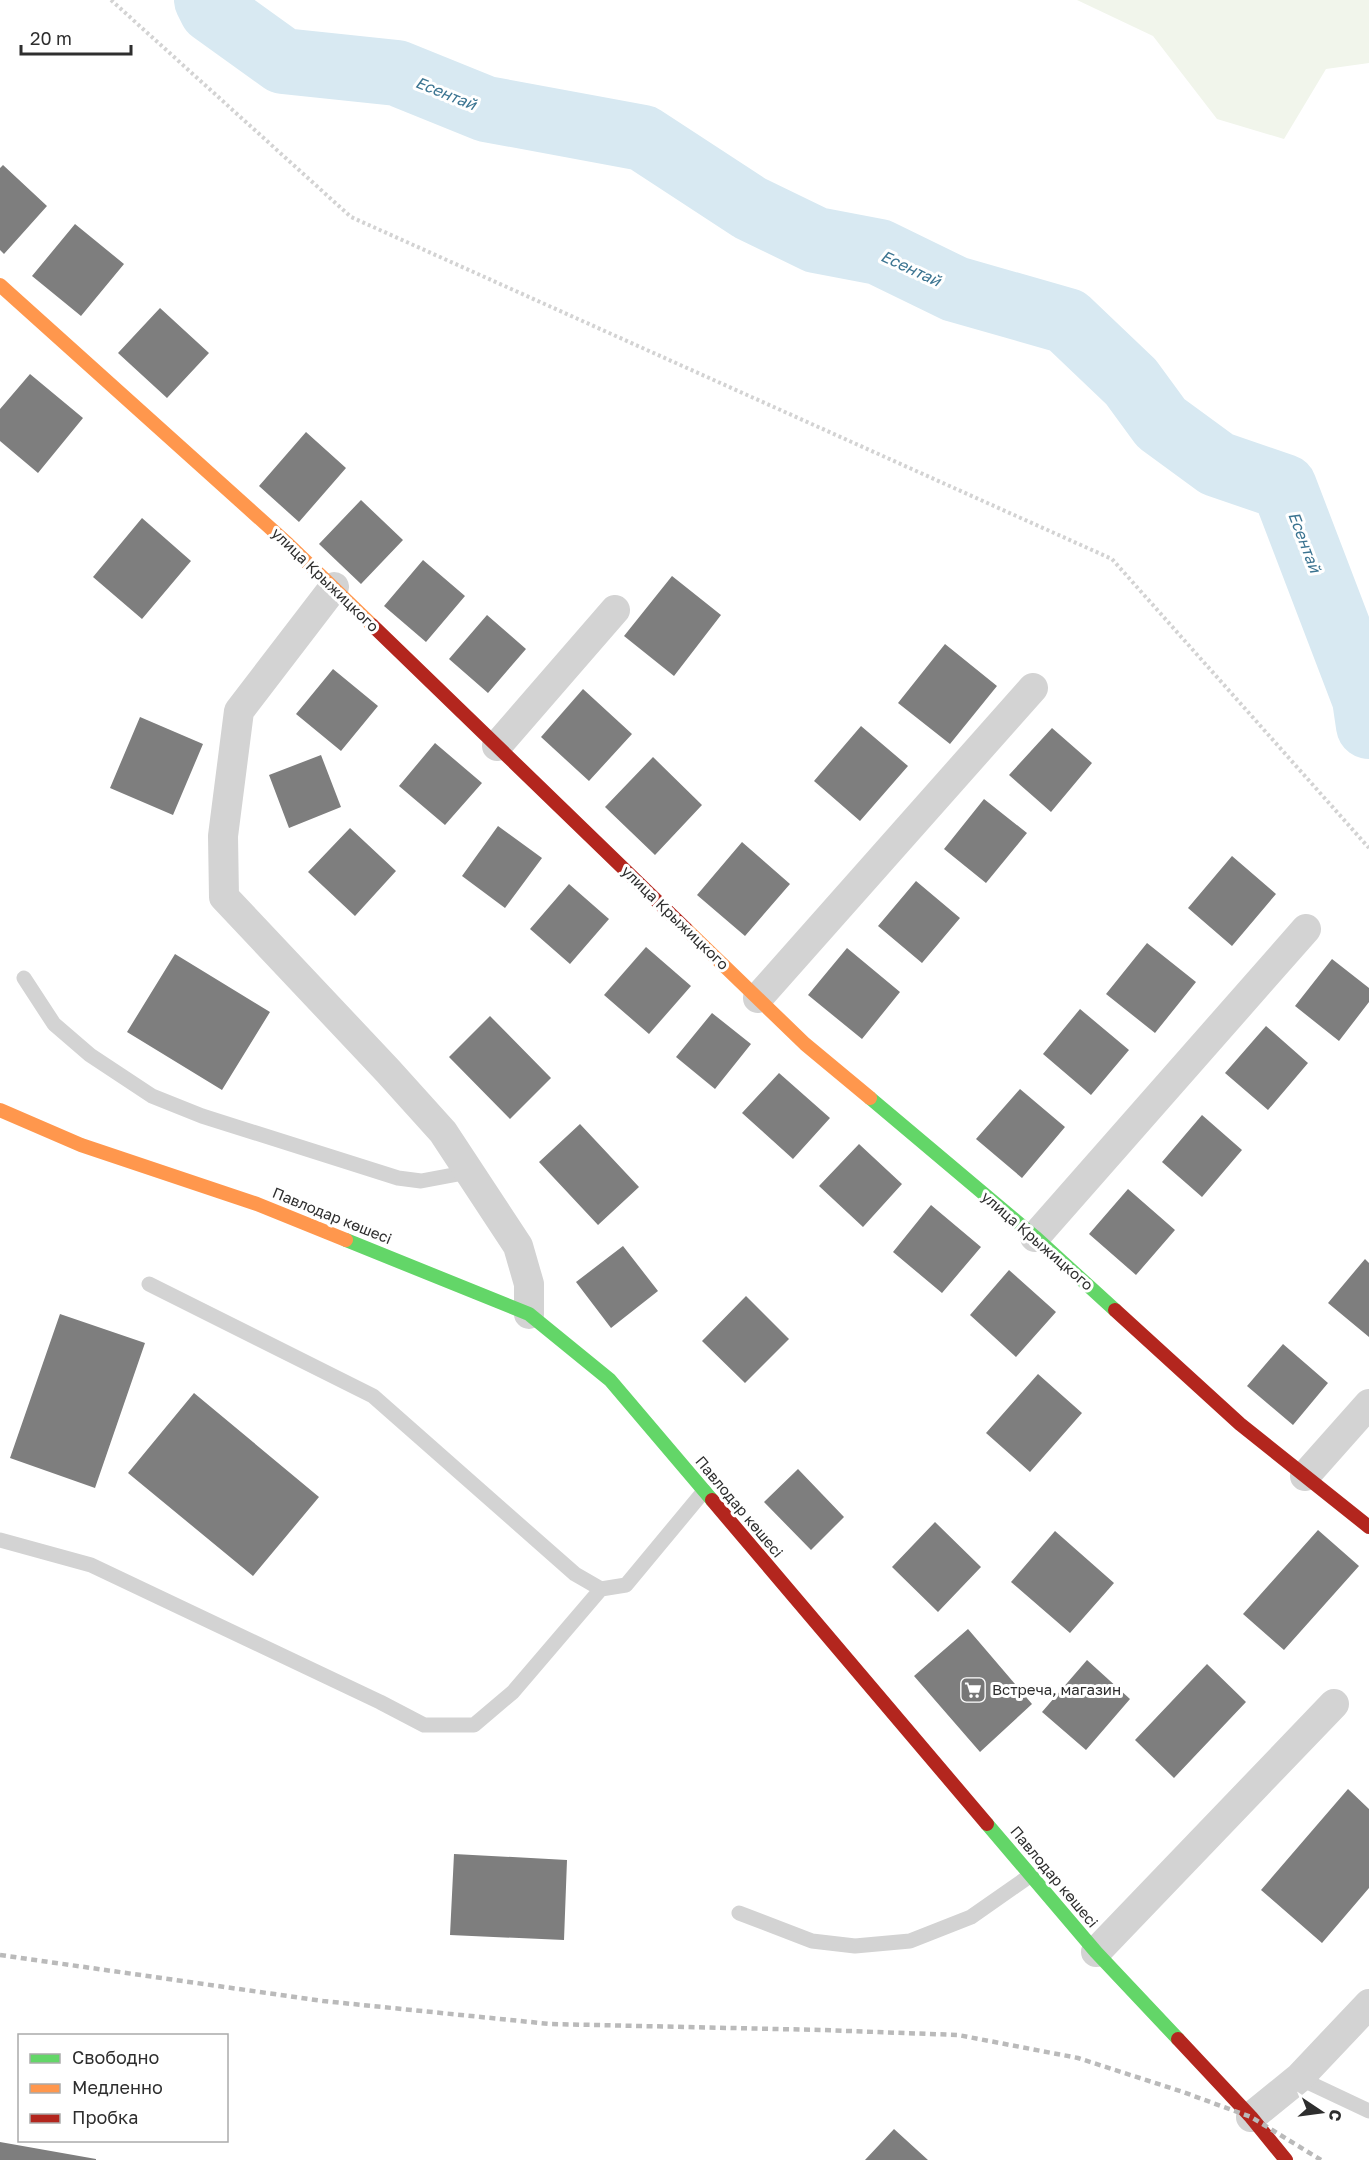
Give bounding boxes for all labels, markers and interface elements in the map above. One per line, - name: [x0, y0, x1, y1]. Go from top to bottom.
- scale bar: [21, 18, 130, 56]
- text: 20 m: [30, 27, 72, 49]
- water label: Есентай: [413, 72, 480, 115]
- water label: Есентай: [878, 245, 945, 291]
- water label: Есентай: [1284, 509, 1326, 576]
- street label: улица Крыжицкого: [268, 524, 383, 635]
- street label: улица Крыжицкого: [618, 862, 733, 973]
- street label: Павлодар көшесі: [270, 1183, 395, 1247]
- street label: улица Крыжицкого: [978, 1187, 1097, 1294]
- street label: Павлодар көшесі: [692, 1452, 787, 1561]
- supermarket icon: Встреча, магазин: [958, 1675, 988, 1705]
- place label: Встреча, магазин: [992, 1680, 1121, 1698]
- street label: Павлодар көшесі: [1007, 1822, 1102, 1931]
- legend: [18, 2034, 228, 2142]
- text: Свободно: [72, 2046, 159, 2068]
- text: Медленно: [72, 2076, 163, 2098]
- north arrow: [1291, 2082, 1351, 2142]
- text: Пробка: [72, 2106, 138, 2128]
- text: С: [1325, 2108, 1347, 2123]

